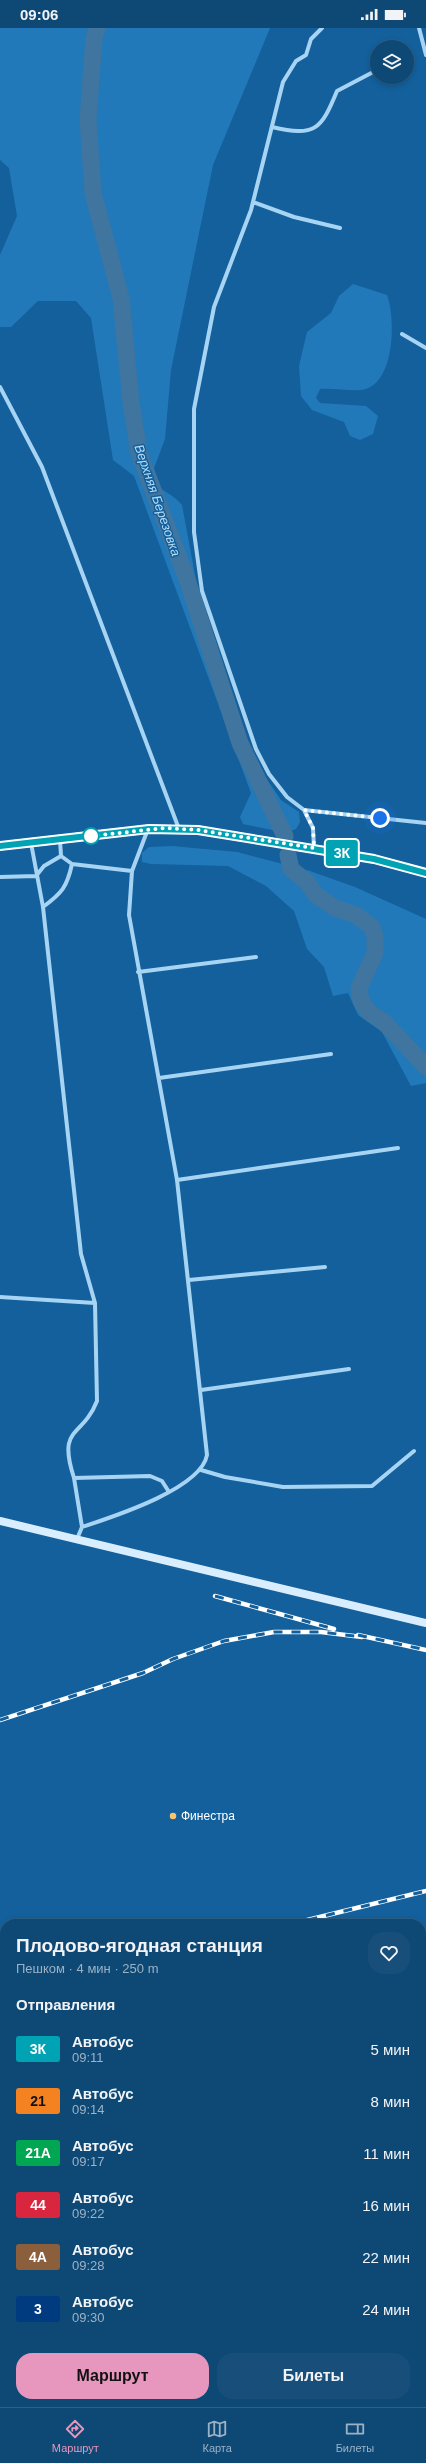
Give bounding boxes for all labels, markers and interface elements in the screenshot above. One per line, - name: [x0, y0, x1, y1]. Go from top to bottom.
- text: 09:06: [20, 6, 58, 23]
- map controls: [370, 40, 414, 84]
- button: layers: [370, 40, 414, 84]
- water label: Верхняя Березовка: [131, 442, 184, 558]
- your location: [370, 808, 390, 828]
- unlabelled marker: [82, 827, 100, 845]
- line badge: 3К: [324, 840, 360, 866]
- text: 3К: [334, 845, 350, 861]
- place label: Финестра: [181, 1809, 235, 1823]
- marker: Финестра: [168, 1811, 178, 1821]
- button: heart: [368, 1932, 410, 1974]
- text: Плодово-ягодная станция: [16, 1935, 263, 1956]
- text: Пешком · 4 мин · 250 m: [16, 1961, 158, 1976]
- text: Отправления: [16, 1996, 115, 2013]
- text: Автобус: [72, 2033, 134, 2050]
- text: 3К: [30, 2041, 46, 2057]
- text: 5 мин: [371, 2041, 410, 2058]
- text: 09:11: [72, 2050, 104, 2065]
- text: Автобус: [72, 2085, 134, 2102]
- text: 21: [30, 2093, 46, 2109]
- text: 8 мин: [371, 2093, 410, 2110]
- text: 09:14: [72, 2102, 105, 2117]
- text: Автобус: [72, 2137, 134, 2154]
- text: 21А: [25, 2145, 51, 2161]
- text: 11 мин: [363, 2145, 410, 2162]
- text: 09:17: [72, 2154, 105, 2169]
- text: Автобус: [72, 2189, 134, 2206]
- text: 44: [30, 2197, 46, 2213]
- text: 16 мин: [362, 2197, 410, 2214]
- text: 09:22: [72, 2206, 105, 2221]
- text: Автобус: [72, 2241, 134, 2258]
- text: 4А: [29, 2249, 47, 2265]
- text: 22 мин: [362, 2249, 410, 2266]
- text: 09:28: [72, 2258, 105, 2273]
- text: Автобус: [72, 2293, 134, 2310]
- text: 3: [34, 2301, 42, 2317]
- text: 24 мин: [362, 2301, 410, 2318]
- text: 09:30: [72, 2310, 105, 2325]
- button: Маршрут: [16, 2353, 209, 2399]
- button: Билеты: [217, 2353, 410, 2399]
- tab: Маршрут: [52, 2418, 99, 2454]
- tab: Карта: [202, 2418, 232, 2454]
- tab: Билеты: [336, 2418, 374, 2454]

